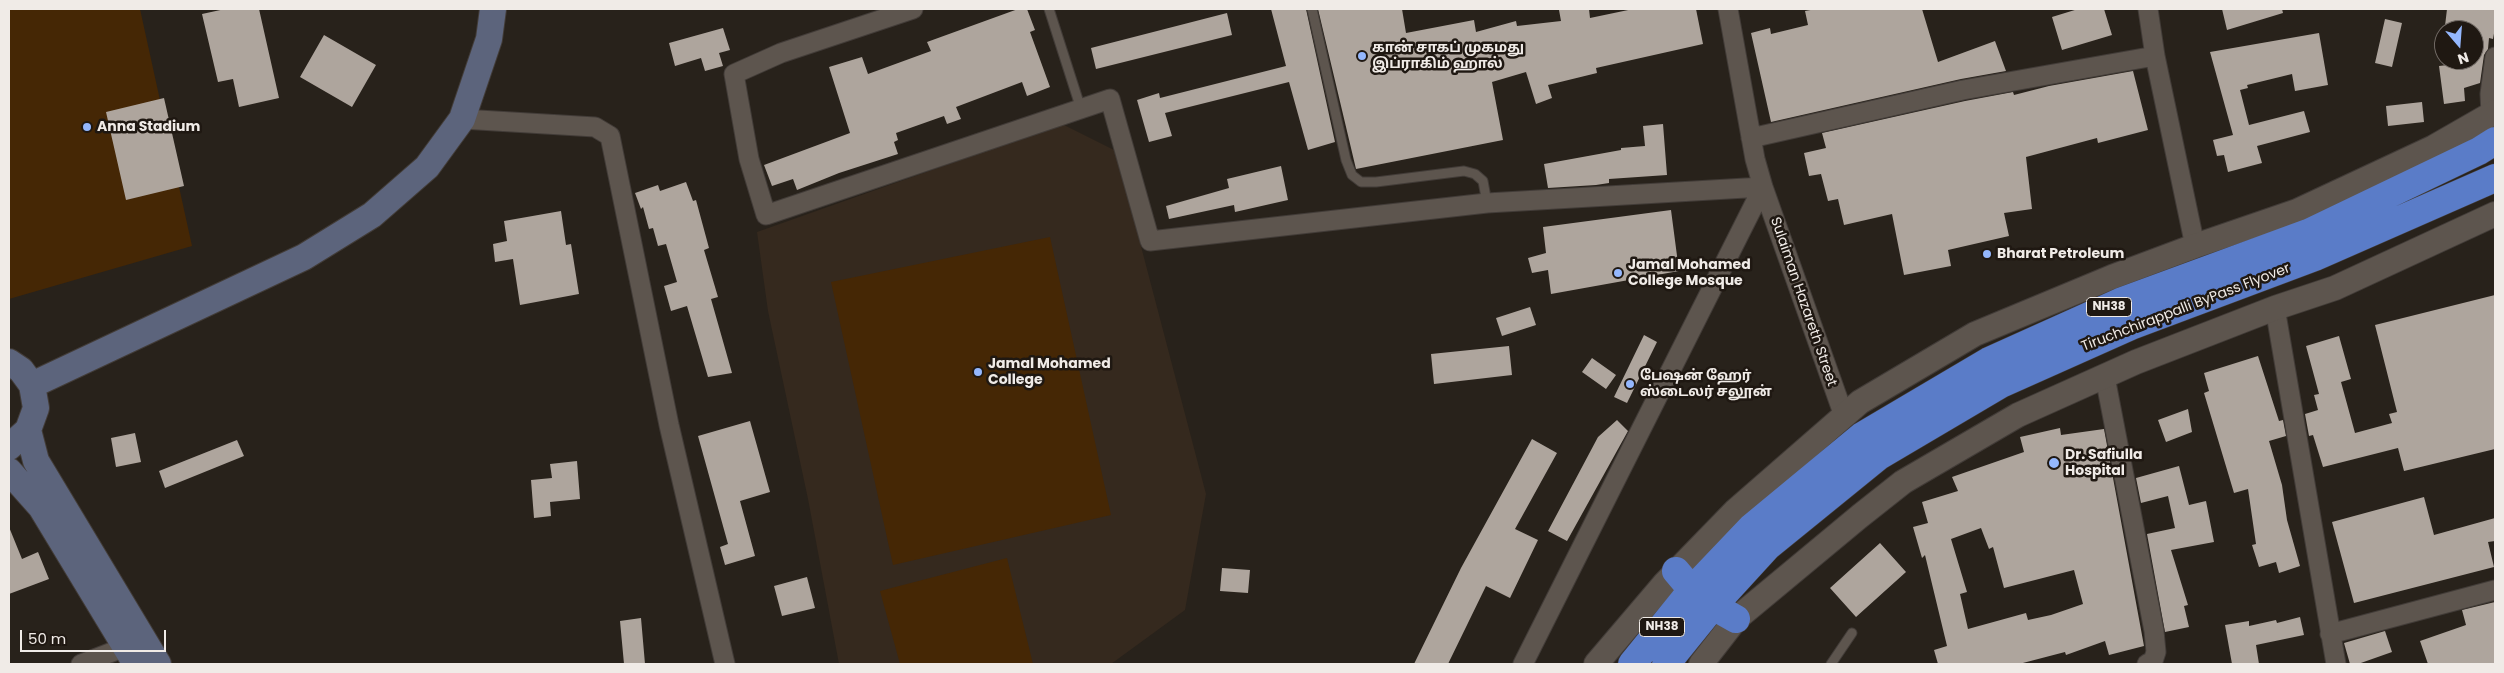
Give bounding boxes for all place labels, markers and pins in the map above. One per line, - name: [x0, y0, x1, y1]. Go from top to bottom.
- place label: கான் சாகப் முகமது இப்ராகிம் ஹால்: [1372, 40, 1524, 72]
- marker: கான் சாகப் முகமது இப்ராகிம் ஹால்: [1356, 50, 1368, 62]
- place label: Anna Stadium: [97, 119, 200, 135]
- marker: Anna Stadium: [81, 121, 93, 133]
- place label: Bharat Petroleum: [1997, 246, 2124, 262]
- marker: Bharat Petroleum: [1981, 248, 1993, 260]
- place label: Jamal Mohamed College Mosque: [1628, 257, 1751, 290]
- marker: Jamal Mohamed College Mosque: [1612, 267, 1624, 279]
- place label: Jamal Mohamed College: [988, 356, 1111, 388]
- marker: Jamal Mohamed College: [972, 366, 984, 378]
- place label: பேஷன் ஹேர் ஸ்டைலர் சலூன்: [1640, 368, 1772, 401]
- marker: பேஷன் ஹேர் ஸ்டைலர் சலூன்: [1624, 378, 1636, 390]
- place label: Dr. Safiulla Hospital: [2065, 447, 2143, 480]
- marker: Dr. Safiulla Hospital: [2047, 456, 2061, 470]

